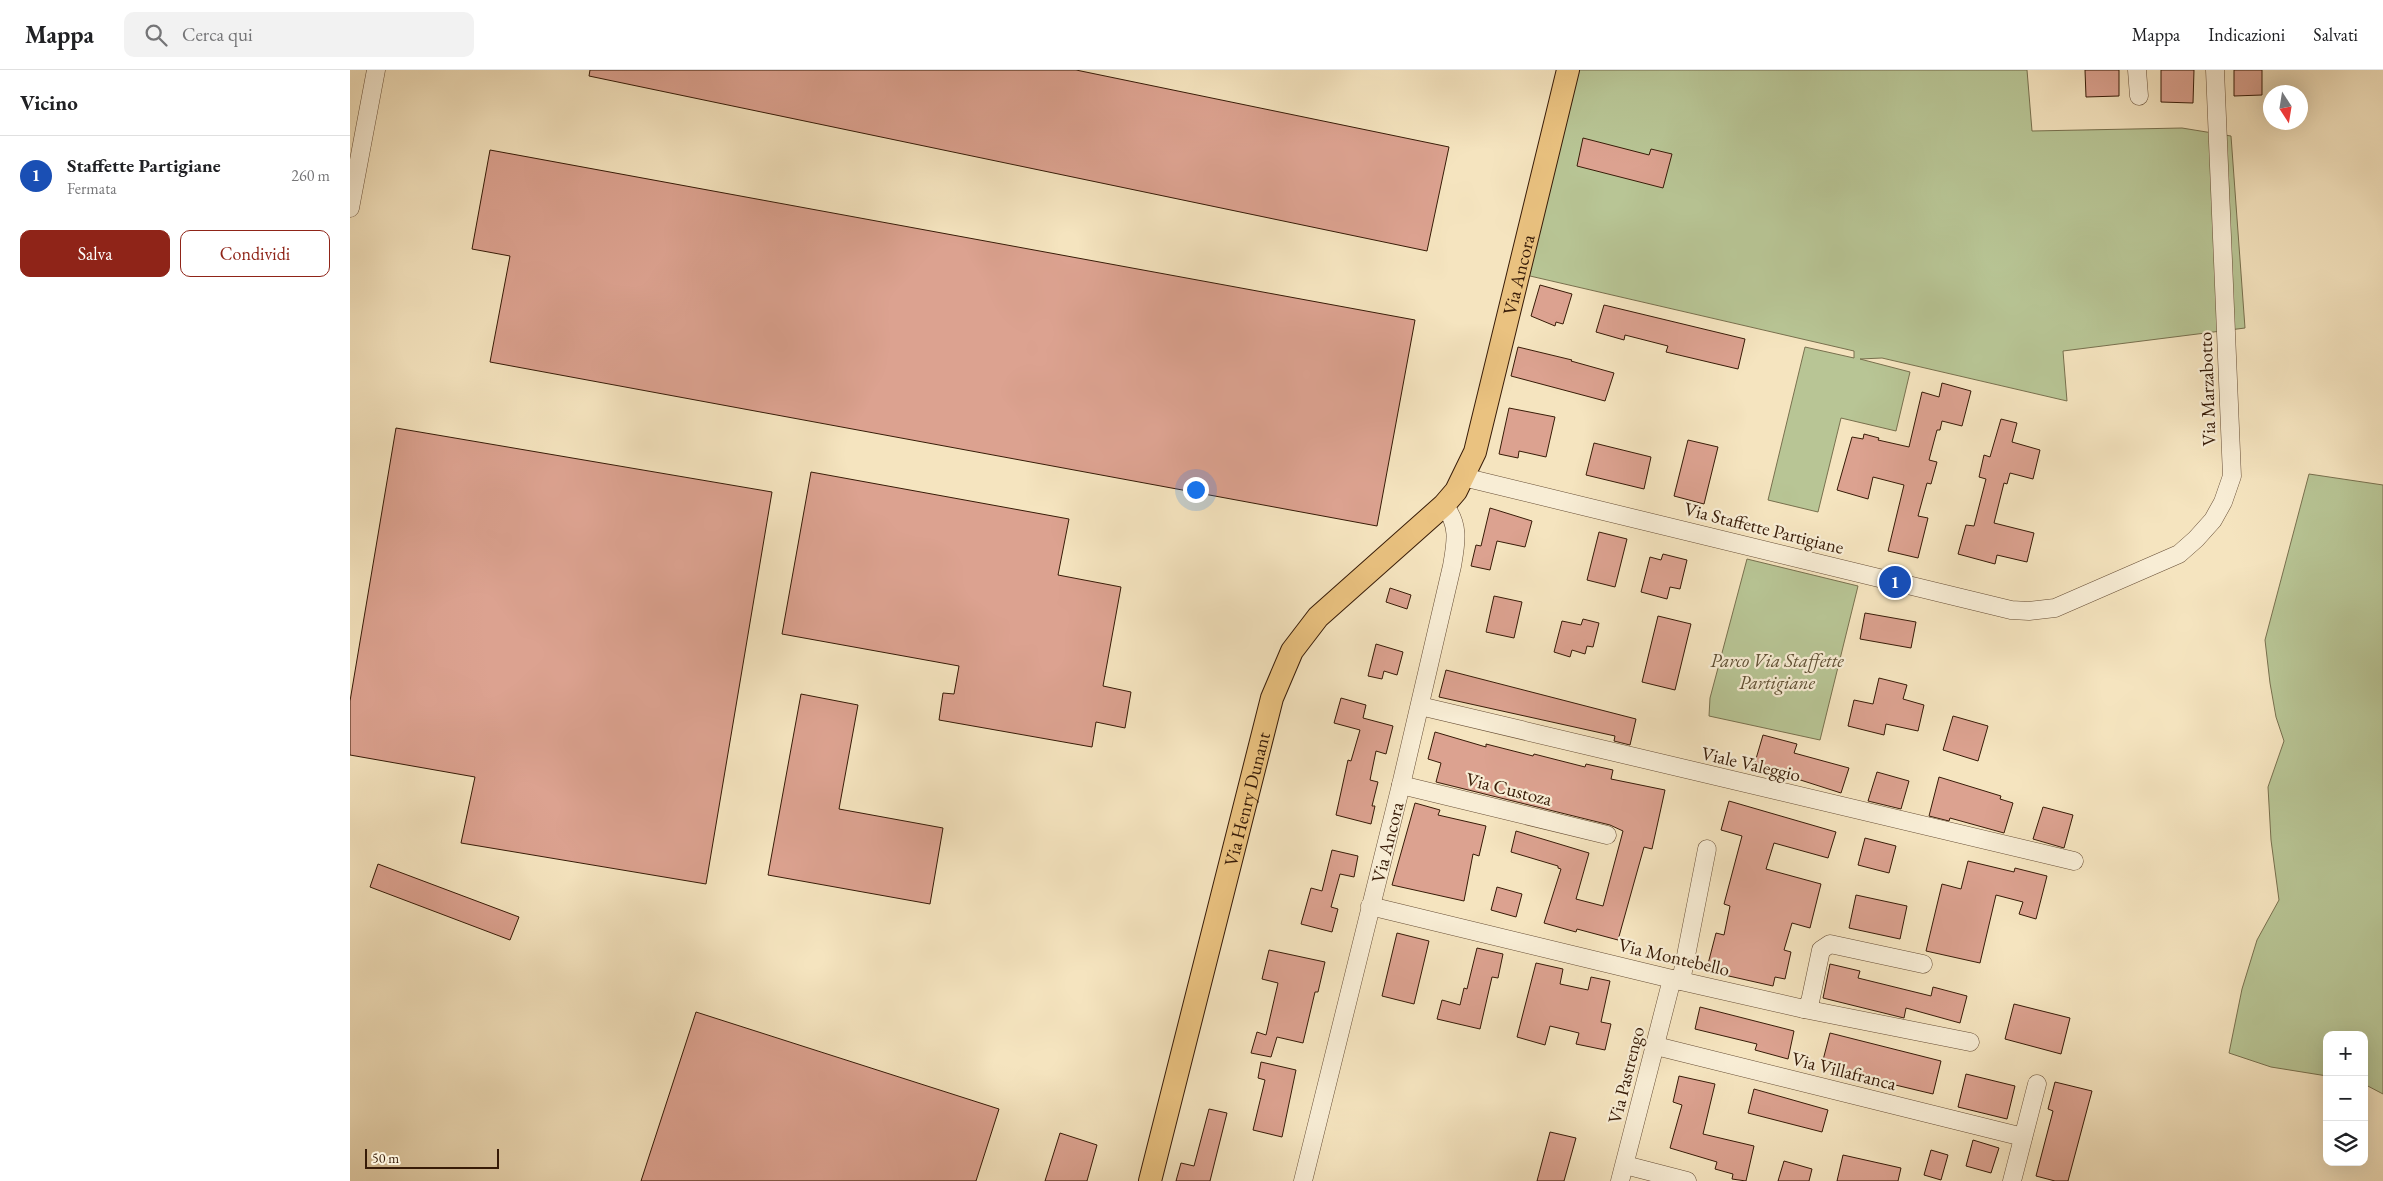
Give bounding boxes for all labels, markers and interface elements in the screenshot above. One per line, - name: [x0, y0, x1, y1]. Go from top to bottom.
- search box: [124, 12, 474, 57]
- text: Mappa: [25, 19, 94, 50]
- icon: search: [142, 21, 170, 49]
- text: Cerca qui: [182, 22, 253, 47]
- text: Mappa: [2132, 23, 2180, 46]
- text: Indicazioni: [2208, 23, 2285, 46]
- text: Salvati: [2313, 23, 2358, 46]
- north arrow: [2263, 85, 2308, 130]
- text: Vicino: [20, 89, 78, 116]
- text: Staffette Partigiane: [67, 153, 221, 178]
- text: 1: [32, 165, 40, 186]
- text: 260 m: [291, 165, 330, 186]
- text: Fermata: [67, 178, 117, 199]
- button: Salva: [20, 230, 170, 277]
- button: Condividi: [180, 230, 330, 277]
- street label: Via Ancora: [1496, 231, 1540, 318]
- street label: Via Marzabotto: [2193, 331, 2221, 447]
- your location: [1183, 477, 1209, 503]
- street label: Via Staffette Partigiane: [1681, 496, 1847, 560]
- pin: 1: [1879, 563, 1911, 601]
- park label: Parco Via Staffette Partigiane: [1710, 648, 1844, 695]
- street label: Via Henry Dunant: [1217, 729, 1275, 869]
- street label: Viale Valeggio: [1699, 740, 1803, 788]
- street label: Via Custoza: [1463, 766, 1555, 812]
- street label: Via Ancora: [1365, 799, 1409, 885]
- street label: Via Montebello: [1616, 932, 1732, 982]
- street label: Via Pastrengo: [1602, 1024, 1650, 1126]
- map controls: [2323, 1031, 2368, 1166]
- button: +: [2323, 1031, 2368, 1076]
- street label: Via Villafranca: [1789, 1046, 1899, 1096]
- button: −: [2323, 1076, 2368, 1121]
- button: layers: [2323, 1121, 2368, 1166]
- scale bar: [365, 1146, 499, 1169]
- text: 50 m: [372, 1149, 399, 1167]

